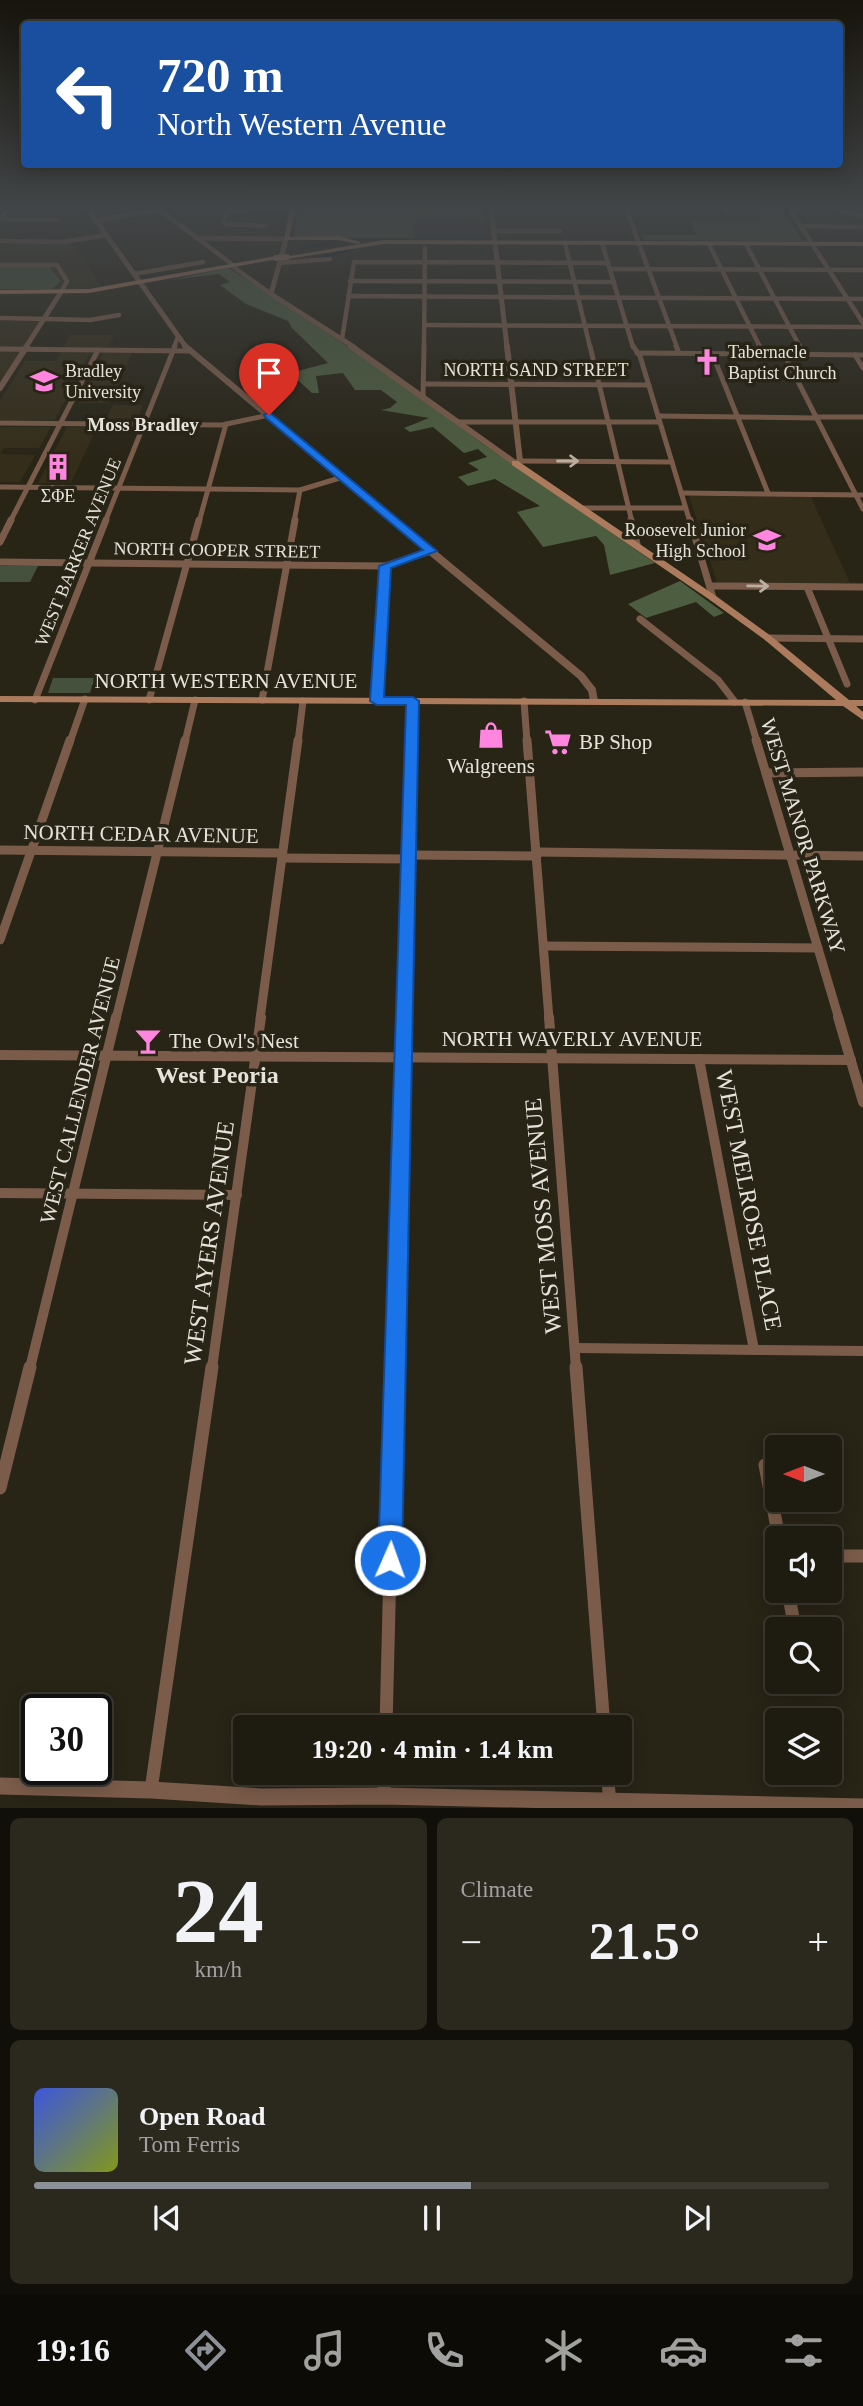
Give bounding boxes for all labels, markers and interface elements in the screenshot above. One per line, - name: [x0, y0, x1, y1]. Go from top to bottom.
- text: 720 m: [157, 48, 284, 103]
- icon: left: [42, 49, 133, 140]
- text: North Western Avenue: [157, 106, 447, 142]
- place label: Tabernacle Baptist Church: [728, 342, 837, 383]
- pin: [239, 343, 299, 415]
- church icon: Tabernacle Baptist Church: [692, 347, 722, 377]
- icon: arrive: [250, 354, 288, 392]
- street label: NORTH SAND STREET: [444, 360, 628, 380]
- place label: Bradley University: [65, 361, 141, 402]
- school or university icon: Bradley University: [29, 366, 59, 396]
- district label: Moss Bradley: [87, 414, 199, 435]
- building icon: ΣΦΕ: [43, 452, 73, 482]
- street label: WEST BARKER AVENUE: [31, 455, 125, 649]
- one-way arrow: [556, 455, 579, 468]
- place label: ΣΦΕ: [41, 486, 75, 506]
- place label: Roosevelt Junior High School: [625, 520, 746, 561]
- school or university icon: Roosevelt Junior High School: [752, 525, 782, 555]
- street label: NORTH COOPER STREET: [113, 538, 321, 562]
- one-way arrow: [747, 579, 770, 593]
- street label: NORTH WESTERN AVENUE: [95, 669, 357, 693]
- street label: WEST MANOR PARKWAY: [756, 715, 850, 957]
- shop icon: Walgreens: [476, 720, 506, 750]
- supermarket icon: BP Shop: [543, 727, 573, 757]
- place label: BP Shop: [579, 730, 652, 754]
- place label: Walgreens: [447, 754, 535, 778]
- street label: NORTH CEDAR AVENUE: [23, 820, 259, 848]
- street label: WEST CALLENDER AVENUE: [35, 954, 125, 1226]
- bar icon: The Owl's Nest: [133, 1026, 163, 1056]
- street label: NORTH WAVERLY AVENUE: [442, 1027, 702, 1051]
- place label: The Owl's Nest: [169, 1029, 299, 1053]
- district label: West Peoria: [155, 1062, 279, 1088]
- street label: WEST MELROSE PLACE: [711, 1067, 787, 1333]
- street label: WEST MOSS AVENUE: [520, 1097, 566, 1335]
- street label: WEST AYERS AVENUE: [179, 1119, 239, 1367]
- north arrow: [765, 1435, 842, 1512]
- map controls: [765, 1435, 842, 1785]
- position arrow: [353, 1523, 427, 1597]
- button: sound: [765, 1526, 842, 1603]
- button: search: [765, 1617, 842, 1694]
- speed limit sign: 30: [21, 1694, 112, 1785]
- button: layers: [765, 1708, 842, 1785]
- text: 19:20 · 4 min · 1.4 km: [312, 1735, 553, 1764]
- text: 24: [173, 1861, 264, 1962]
- text: Climate: [461, 1877, 533, 1902]
- text: 21.5°: [589, 1913, 701, 1970]
- text: −: [461, 1921, 482, 1963]
- text: +: [808, 1921, 829, 1963]
- text: km/h: [195, 1957, 242, 1982]
- text: Open Road: [139, 2102, 265, 2131]
- text: Tom Ferris: [139, 2132, 240, 2157]
- icon: previous: [148, 2199, 186, 2237]
- icon: pause: [413, 2199, 451, 2237]
- icon: next: [678, 2199, 716, 2237]
- icon: directions: [181, 2326, 230, 2375]
- icon: music: [300, 2326, 349, 2375]
- icon: phone: [420, 2326, 469, 2375]
- icon: climate: [539, 2326, 588, 2375]
- icon: car: [659, 2326, 708, 2375]
- icon: filters: [779, 2326, 828, 2375]
- text: 19:16: [35, 2332, 110, 2368]

